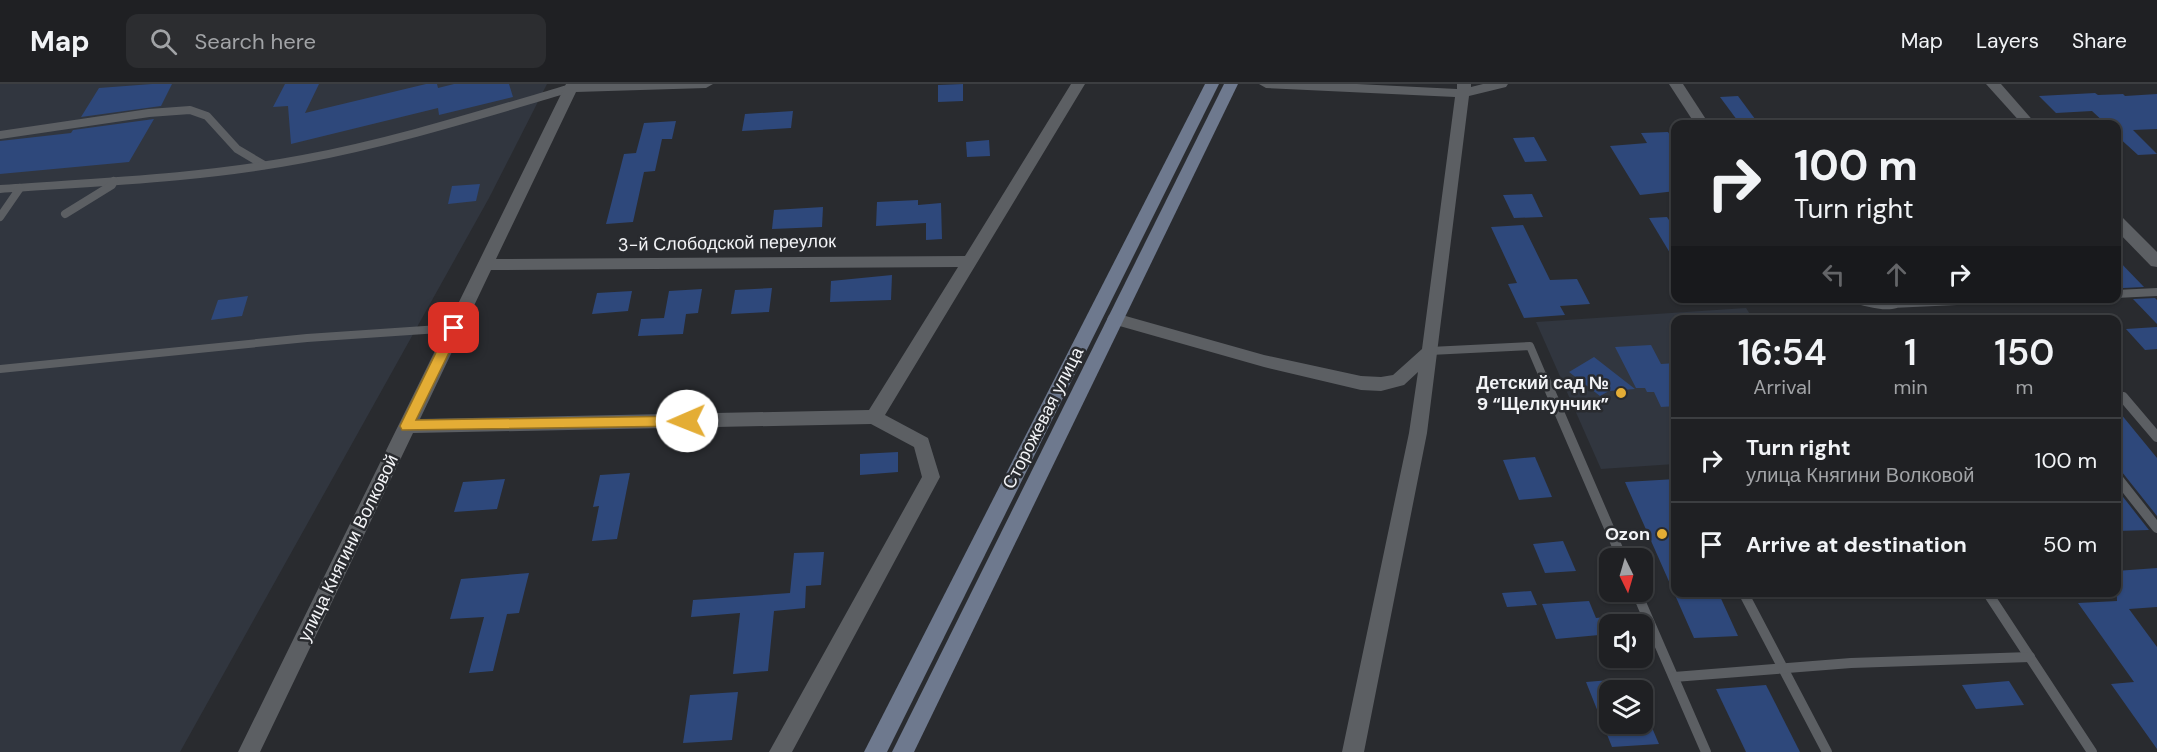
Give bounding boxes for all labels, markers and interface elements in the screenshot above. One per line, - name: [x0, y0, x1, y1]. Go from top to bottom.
- search box: [126, 14, 546, 68]
- text: Map: [30, 23, 90, 60]
- icon: search: [147, 25, 180, 58]
- text: Search here: [195, 27, 316, 56]
- text: Map: [1901, 27, 1943, 55]
- text: Layers: [1976, 27, 2039, 55]
- text: Share: [2072, 27, 2127, 55]
- text: 100 m: [1794, 138, 1918, 193]
- icon: right: [1695, 144, 1773, 222]
- text: Turn right: [1794, 191, 1914, 226]
- street label: 3-й Слободской переулок: [618, 229, 836, 257]
- icon: left: [1817, 258, 1850, 291]
- icon: ahead: [1880, 258, 1913, 291]
- icon: right: [1943, 258, 1976, 291]
- pin: [428, 302, 479, 353]
- icon: arrive: [437, 311, 470, 344]
- text: 16:54: [1738, 329, 1827, 376]
- text: 1: [1904, 329, 1917, 376]
- text: 150: [1994, 329, 2054, 376]
- street label: Сторожевая улица: [997, 342, 1090, 493]
- place label: Детский сад № 9 “Щелкунчик”: [1476, 371, 1609, 416]
- text: Arrival: [1753, 374, 1811, 400]
- text: min: [1894, 374, 1928, 400]
- text: m: [2015, 374, 2033, 400]
- marker: Детский сад № 9 “Щелкунчик”: [1614, 386, 1628, 400]
- position arrow: [655, 389, 719, 453]
- text: Turn right: [1746, 433, 1851, 462]
- icon: right: [1695, 444, 1728, 477]
- text: 100 m: [2035, 446, 2097, 475]
- street label: улица Княгини Волковой: [292, 450, 404, 646]
- text: улица Княгини Волковой: [1746, 462, 1974, 488]
- place label: Ozon: [1605, 522, 1650, 546]
- marker: Ozon: [1655, 527, 1669, 541]
- icon: arrive: [1695, 528, 1728, 561]
- text: Arrive at destination: [1746, 530, 1967, 559]
- text: 50 m: [2043, 530, 2097, 559]
- north arrow: [1599, 548, 1653, 602]
- map controls: [1599, 548, 1653, 734]
- button: sound: [1599, 614, 1653, 668]
- button: layers: [1599, 680, 1653, 734]

